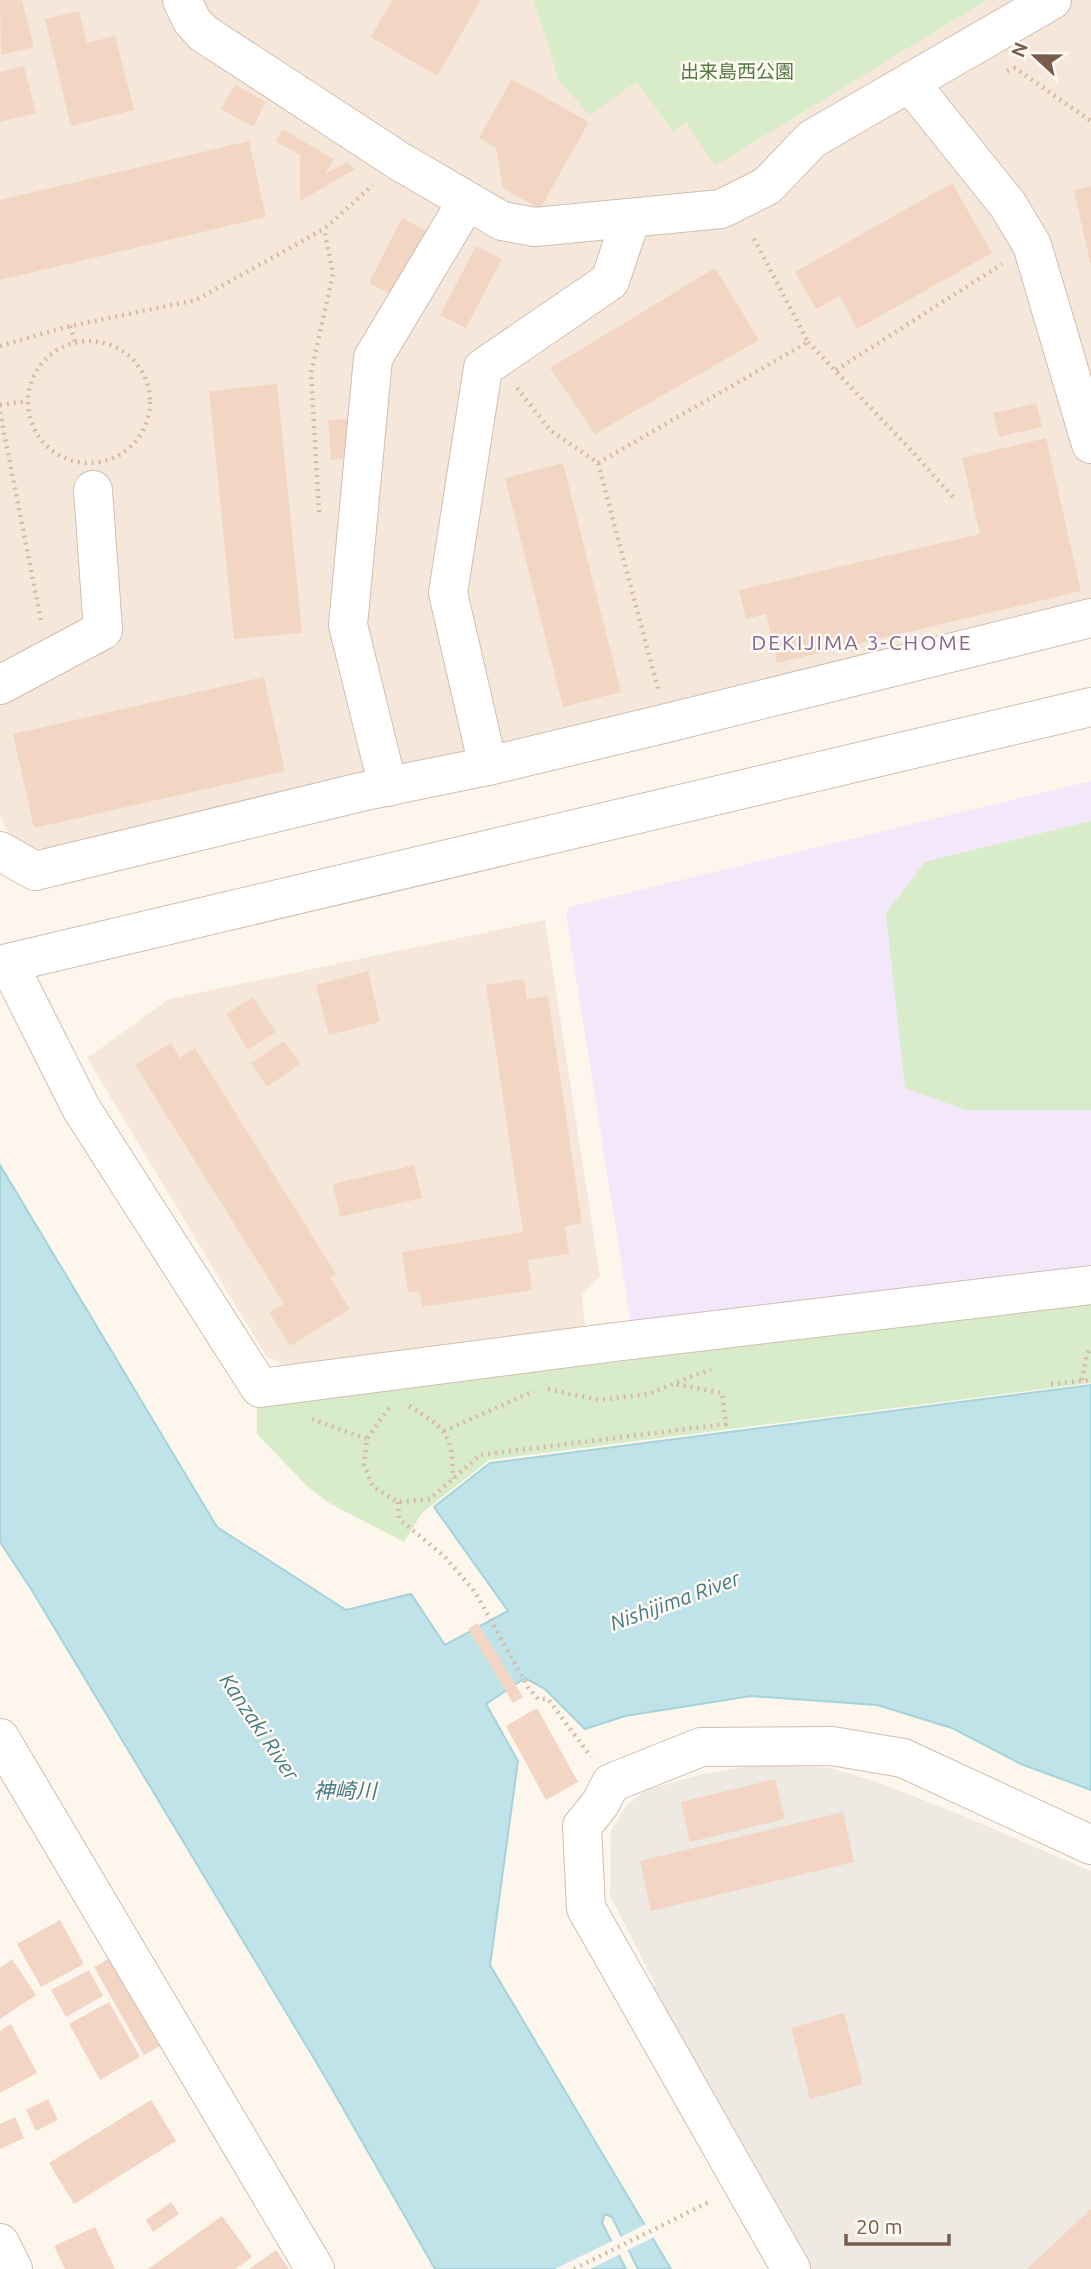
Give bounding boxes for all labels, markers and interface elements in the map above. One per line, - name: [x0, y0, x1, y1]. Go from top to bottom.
- north arrow: [1000, 21, 1070, 91]
- text: N: [1006, 39, 1032, 60]
- park label: 出来島西公園: [680, 60, 794, 82]
- district label: DEKIJIMA 3-CHOME: [752, 630, 972, 654]
- water label: Nishijima River: [606, 1565, 744, 1635]
- water label: Kanzaki River: [215, 1669, 305, 1785]
- water label: 神崎川: [314, 1778, 378, 1802]
- scale bar: [846, 2202, 949, 2246]
- text: 20 m: [856, 2214, 903, 2238]

